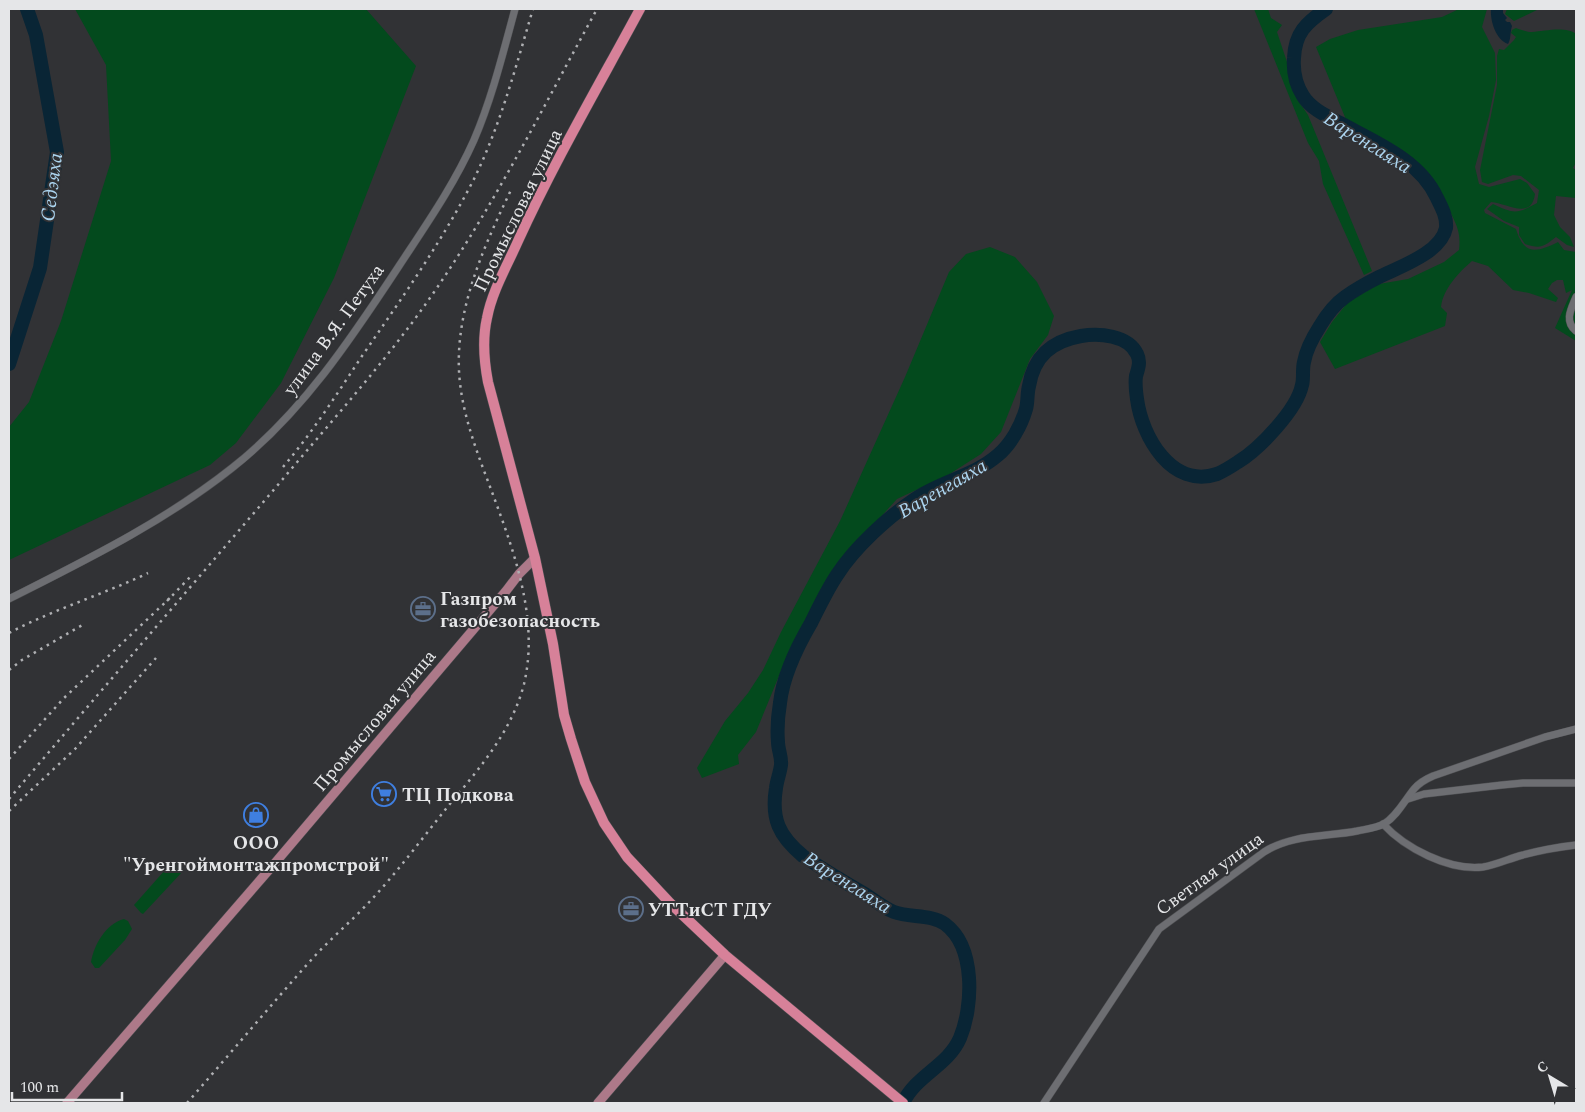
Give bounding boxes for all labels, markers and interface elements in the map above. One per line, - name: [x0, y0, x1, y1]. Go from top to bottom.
- water label: Варенгаяха: [1318, 104, 1417, 182]
- street label: Промысловая улица: [466, 124, 571, 297]
- water label: Седэяха: [33, 151, 71, 223]
- street label: улица В.Я. Петуха: [276, 257, 392, 403]
- water label: Варенгаяха: [892, 451, 993, 527]
- place label: Газпром газобезопасность: [440, 585, 600, 636]
- office icon: Газпром газобезопасность: [410, 596, 436, 622]
- street label: Промысловая улица: [307, 643, 444, 799]
- supermarket icon: ТЦ Подкова: [371, 781, 397, 807]
- place label: ТЦ Подкова: [402, 781, 514, 810]
- shop icon: ООО "Уренгоймонтажпромстрой": [243, 802, 269, 828]
- street label: Светлая улица: [1150, 825, 1271, 923]
- place label: ООО "Уренгоймонтажпромстрой": [123, 829, 389, 880]
- water label: Варенгаяха: [798, 844, 897, 922]
- office icon: УТТиСТ ГДУ: [618, 896, 644, 922]
- place label: УТТиСТ ГДУ: [648, 896, 772, 925]
- north arrow: [1525, 1052, 1575, 1102]
- text: С: [1532, 1056, 1553, 1078]
- scale bar: [12, 1070, 122, 1102]
- text: 100 m: [20, 1076, 59, 1099]

